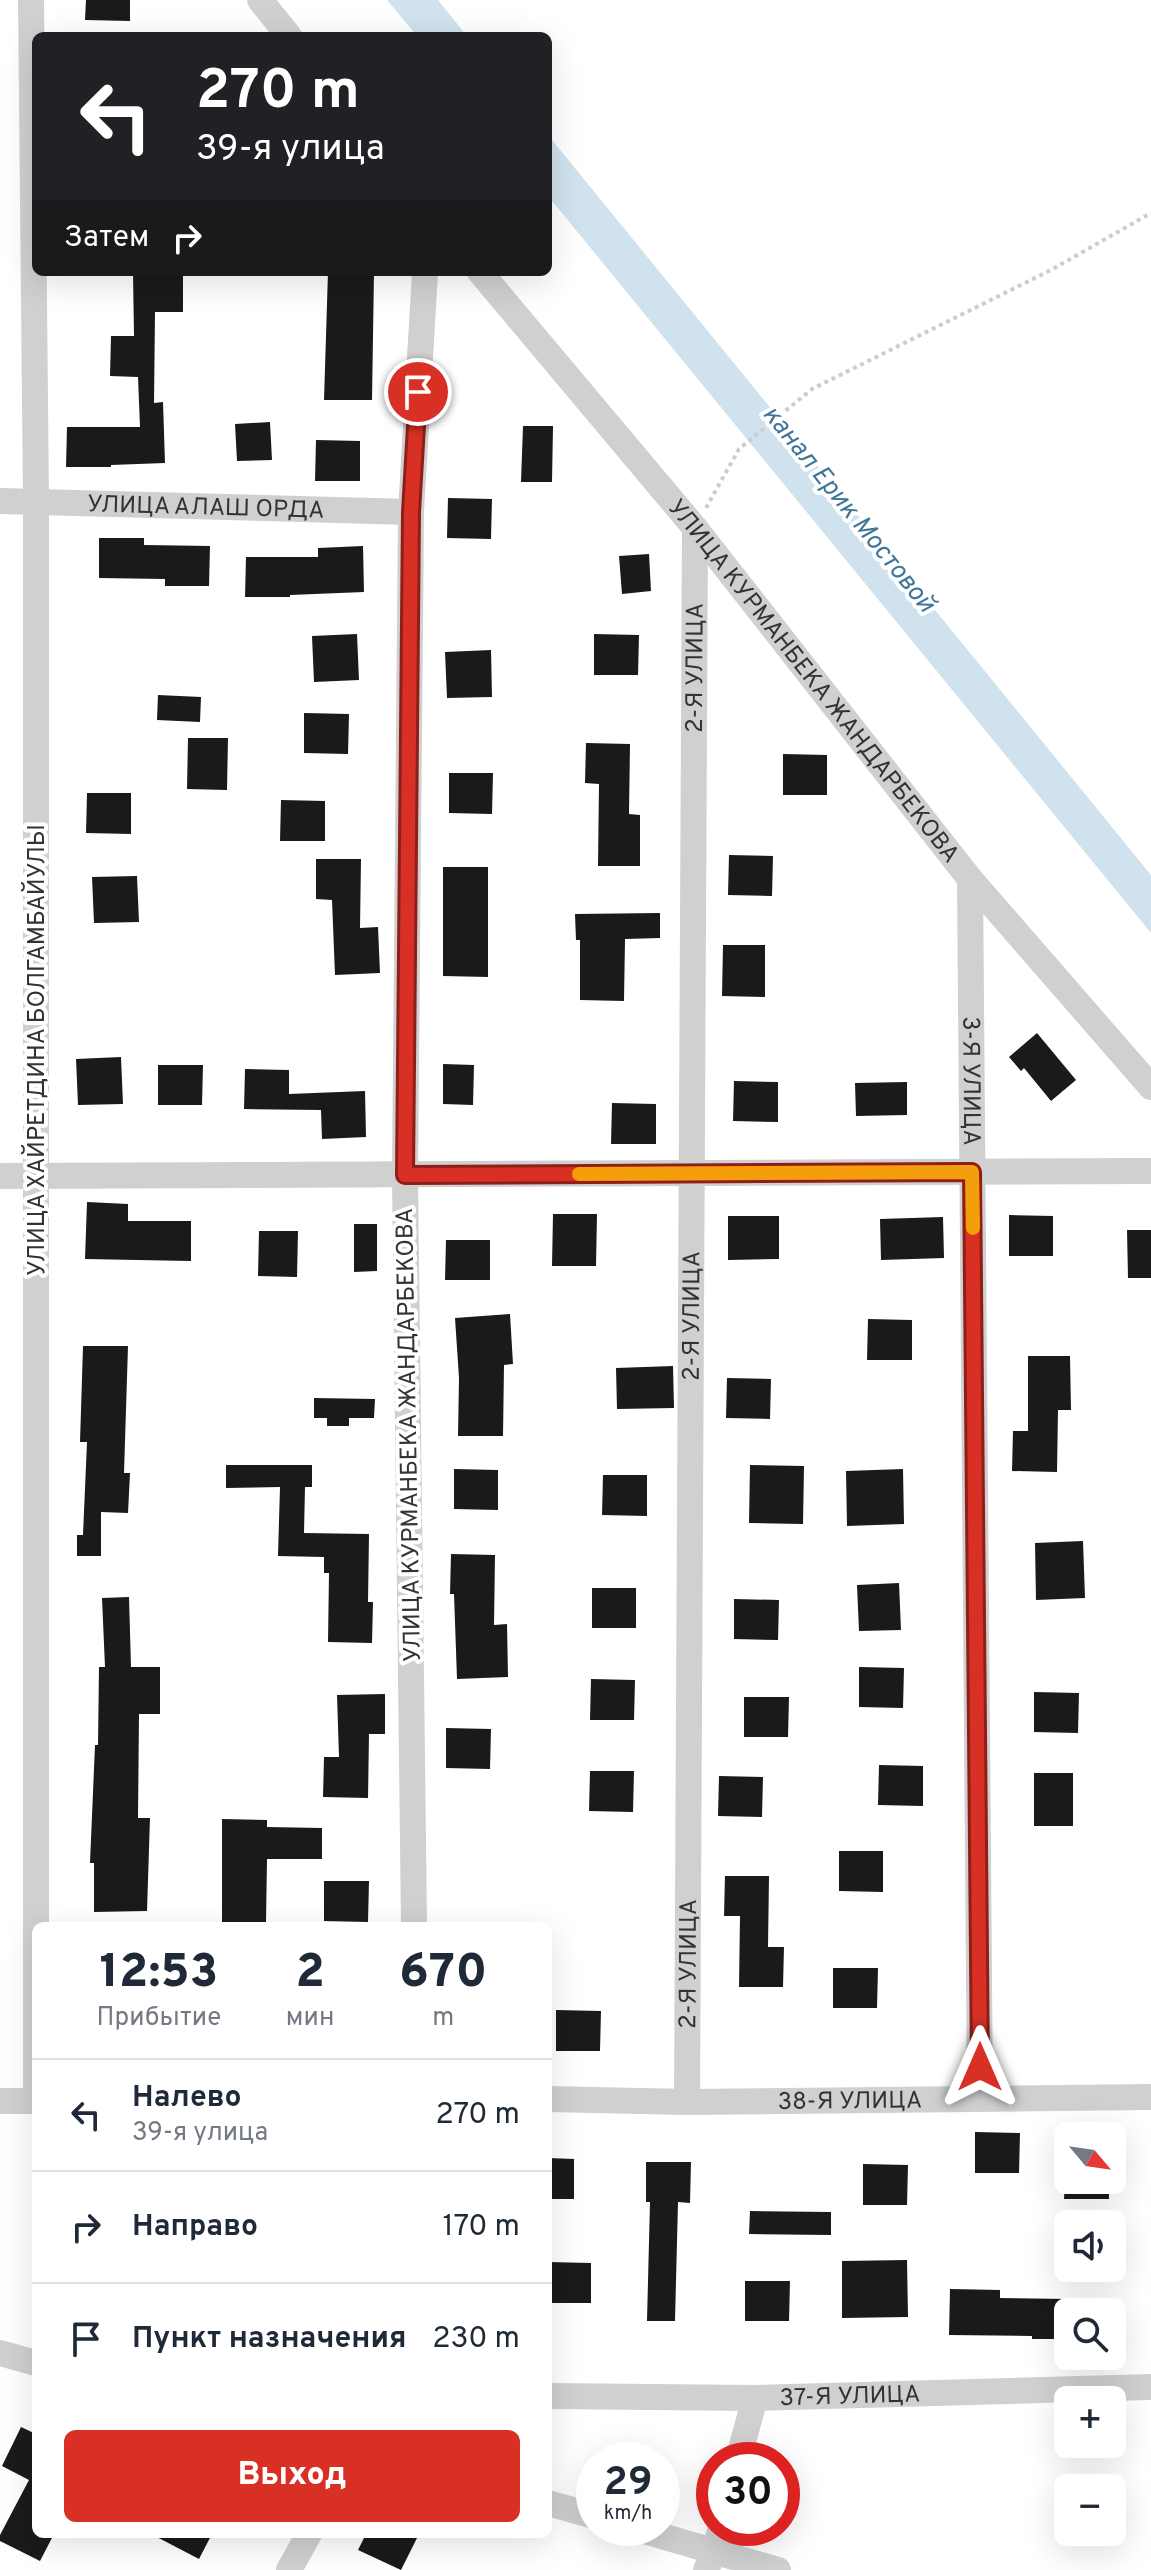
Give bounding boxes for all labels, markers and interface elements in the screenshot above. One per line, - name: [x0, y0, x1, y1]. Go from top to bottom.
- text: 270 m: [196, 58, 360, 128]
- icon: left: [64, 64, 168, 168]
- text: 39-я улица: [196, 127, 385, 173]
- icon: right: [165, 216, 209, 260]
- text: Затем: [64, 220, 149, 257]
- pin: [384, 358, 452, 426]
- icon: arrive: [396, 370, 440, 414]
- water label: канал Ерик Мостовой: [754, 399, 943, 621]
- street label: УЛИЦА АЛАШ ОРДА: [87, 490, 325, 527]
- street label: УЛИЦА КУРМАНБЕКА ЖАНДАРБЕКОВА: [660, 494, 965, 870]
- street label: 2-Я УЛИЦА: [681, 603, 712, 733]
- street label: УЛИЦА ХАЙРЕТДИНА БОЛГАМБАЙУЛЫ: [21, 824, 53, 1276]
- street label: 3-Я УЛИЦА: [954, 1016, 985, 1146]
- street label: УЛИЦА КУРМАНБЕКА ЖАНДАРБЕКОВА: [391, 1208, 429, 1662]
- street label: 2-Я УЛИЦА: [678, 1251, 708, 1381]
- street label: 2-Я УЛИЦА: [674, 1899, 705, 2029]
- text: 12:53: [99, 1944, 218, 2004]
- text: 2: [295, 1944, 325, 2004]
- text: 670: [399, 1944, 487, 2004]
- text: Прибытие: [97, 2002, 221, 2035]
- text: мин: [286, 2002, 334, 2035]
- text: m: [432, 2002, 454, 2035]
- position arrow: [938, 2025, 1022, 2109]
- text: Налево: [132, 2080, 241, 2117]
- street label: 38-Я УЛИЦА: [778, 2086, 922, 2118]
- icon: left: [64, 2093, 108, 2137]
- text: 270 m: [435, 2097, 520, 2134]
- text: 39-я улица: [132, 2117, 268, 2150]
- north arrow: [1054, 2122, 1126, 2194]
- map controls: [1054, 2122, 1126, 2546]
- icon: right: [64, 2205, 108, 2249]
- text: Направо: [132, 2209, 258, 2246]
- text: 170 m: [442, 2209, 520, 2246]
- button: sound: [1054, 2210, 1126, 2282]
- button: search: [1054, 2298, 1126, 2370]
- icon: arrive: [64, 2317, 108, 2361]
- text: Пункт назначения: [132, 2321, 406, 2358]
- text: 230 m: [432, 2321, 520, 2358]
- street label: 37-Я УЛИЦА: [779, 2380, 921, 2414]
- button: +: [1054, 2386, 1126, 2458]
- button: Выход: [64, 2430, 520, 2522]
- speed limit sign: 30: [696, 2442, 800, 2546]
- text: 29: [603, 2459, 653, 2509]
- button: −: [1054, 2474, 1126, 2546]
- text: km/h: [604, 2501, 652, 2527]

